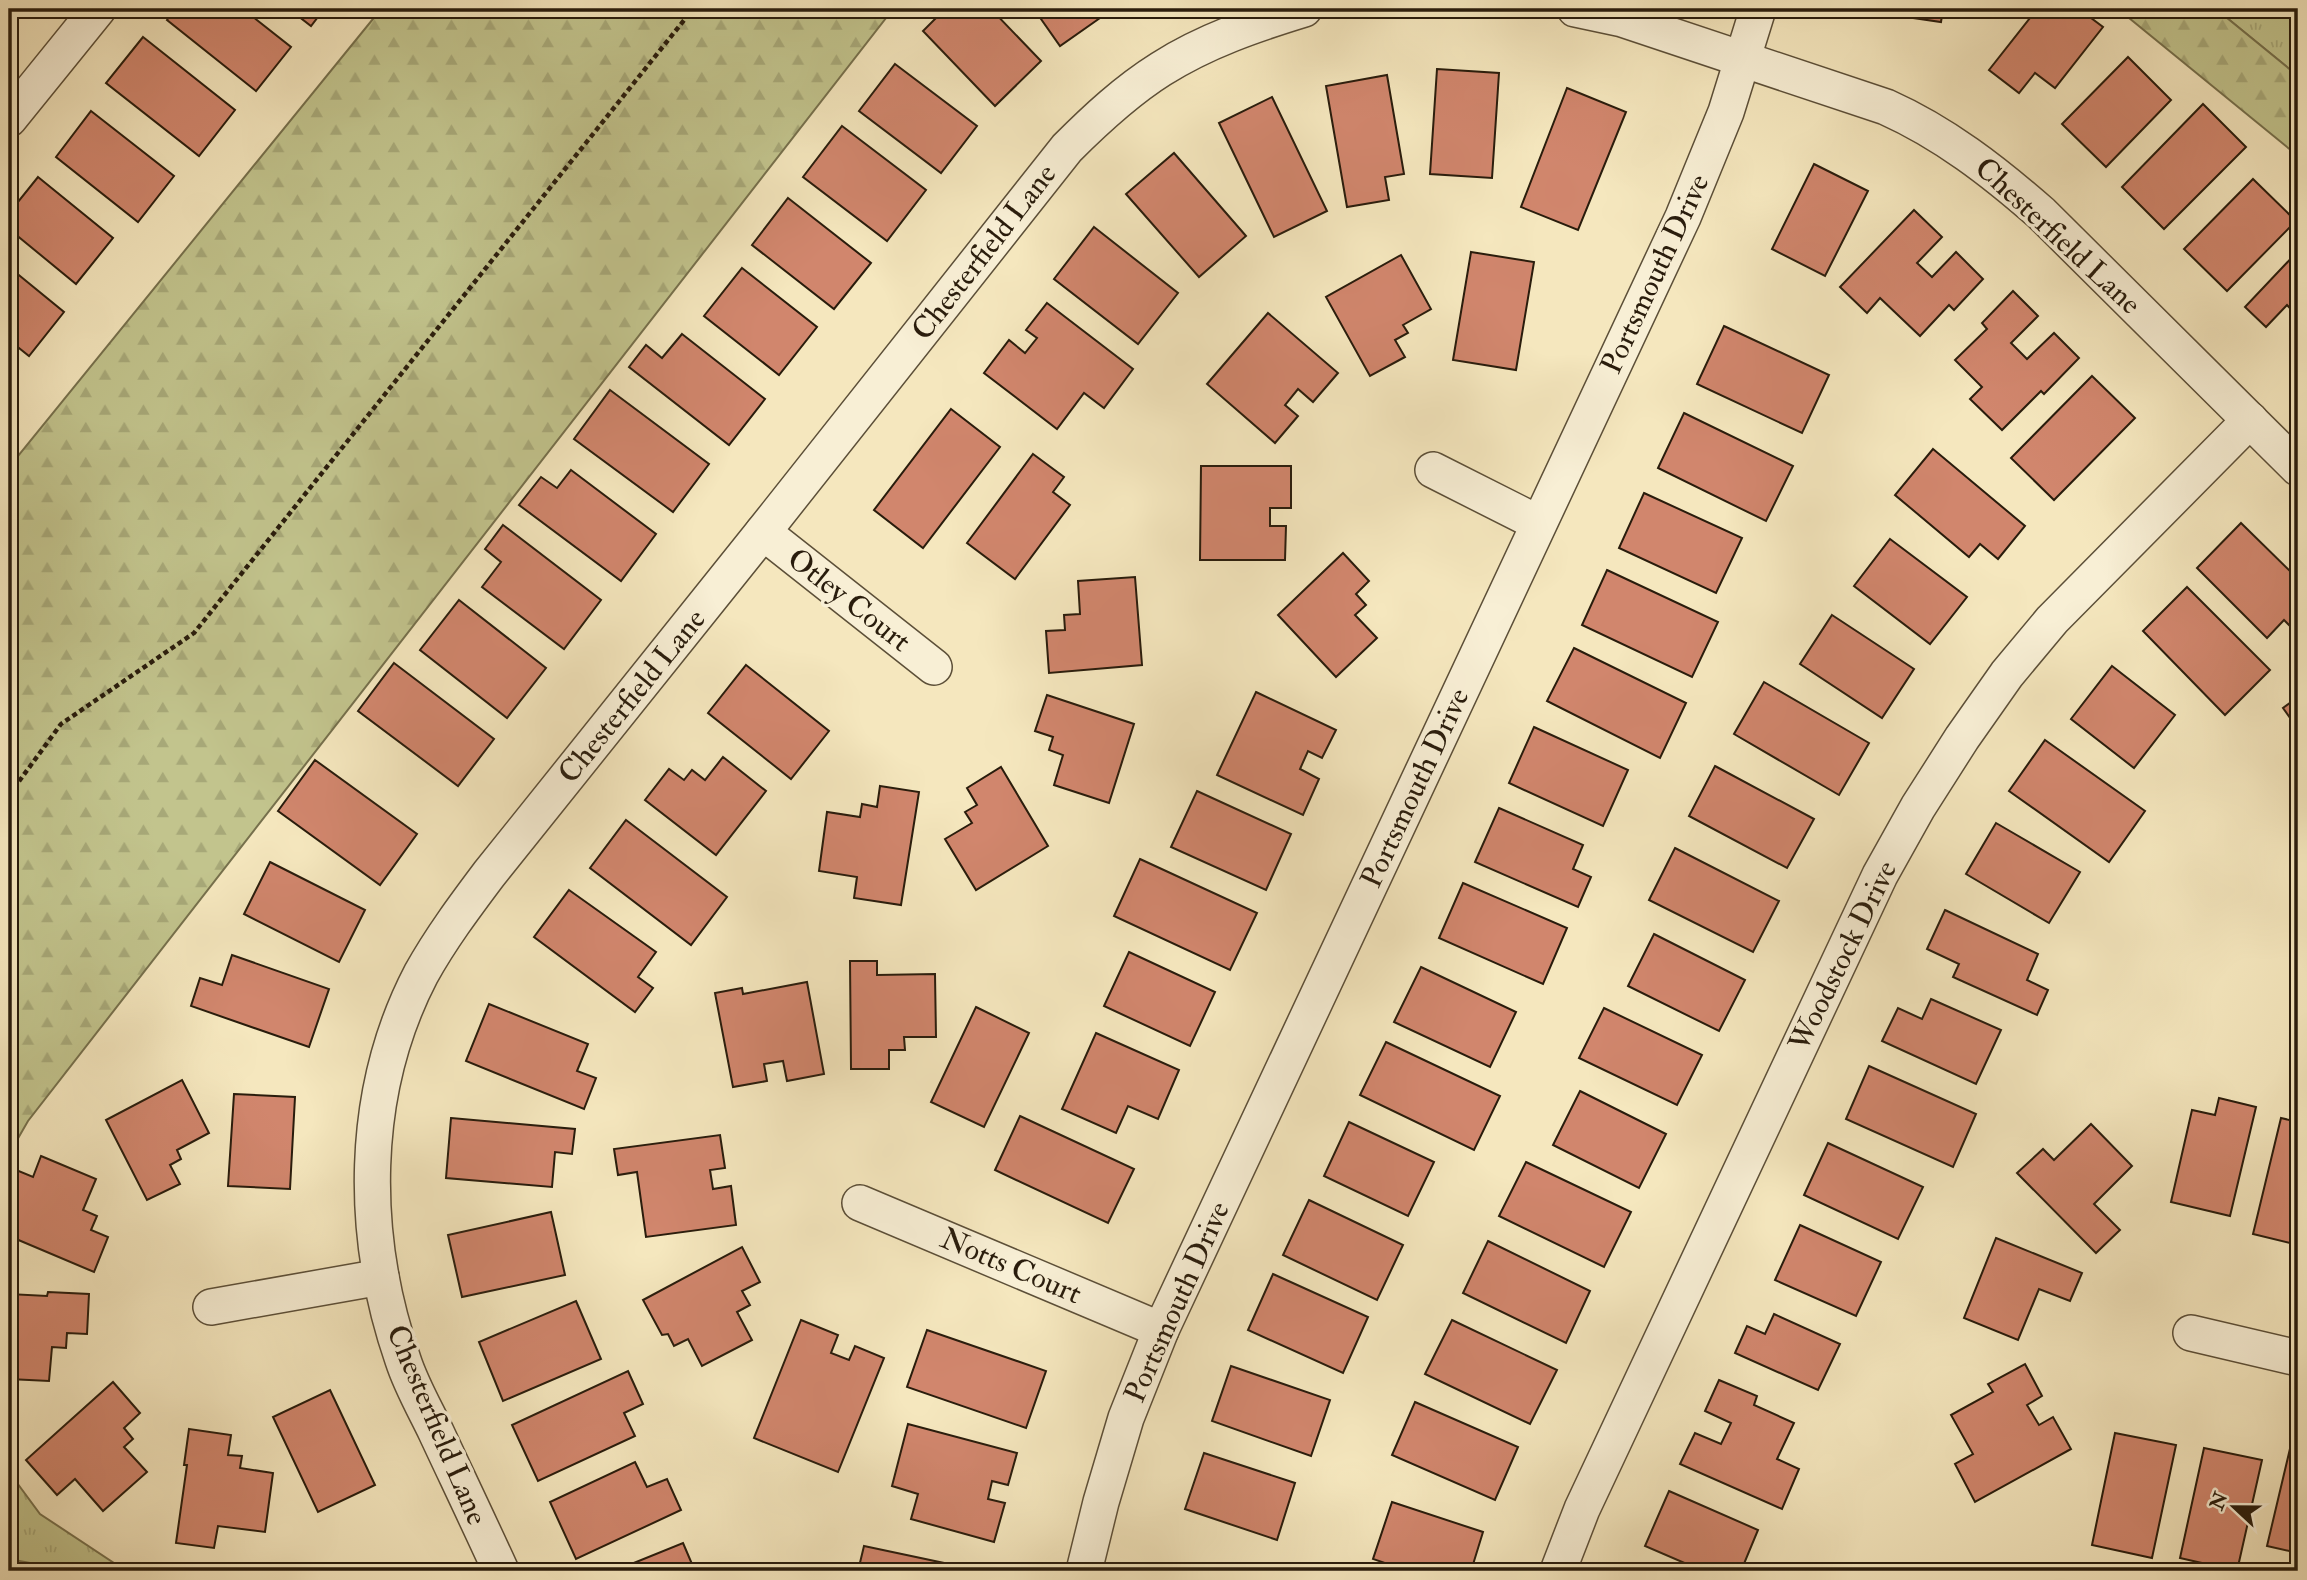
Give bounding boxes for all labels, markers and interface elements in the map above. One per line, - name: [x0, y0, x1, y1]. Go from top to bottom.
- street label: Chesterfield Lane: [1967, 150, 2149, 322]
- street label: Chesterfield Lane: [904, 156, 1064, 348]
- street label: Portsmouth Drive: [1593, 168, 1717, 380]
- street label: Otley Court: [780, 540, 918, 660]
- street label: Chesterfield Lane: [550, 601, 714, 791]
- street label: Portsmouth Drive: [1353, 682, 1477, 894]
- street label: Woodstock Drive: [1780, 855, 1905, 1058]
- street label: Portsmouth Drive: [1116, 1196, 1238, 1408]
- street label: Notts Court: [935, 1220, 1087, 1312]
- street label: Chesterfield Lane: [378, 1319, 496, 1531]
- north arrow: [2198, 1472, 2268, 1542]
- text: N: [2204, 1488, 2234, 1514]

